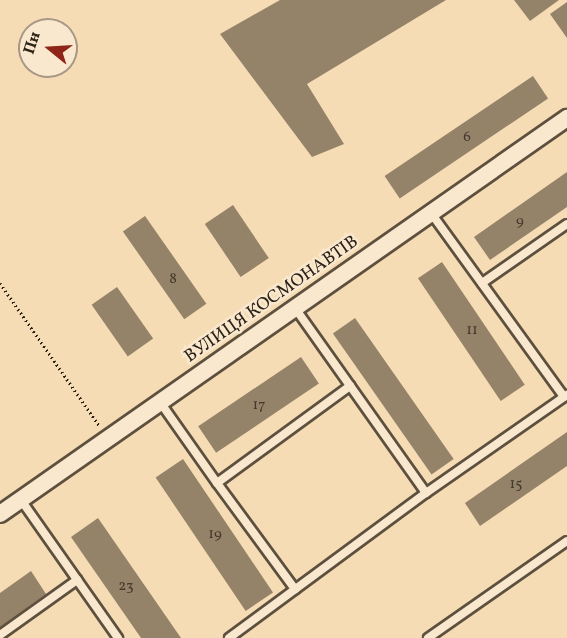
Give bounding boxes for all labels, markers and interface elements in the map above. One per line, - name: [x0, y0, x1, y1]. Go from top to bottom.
- north arrow: [18, 18, 78, 78]
- text: Пн: [19, 29, 47, 57]
- house number: 6: [463, 129, 471, 147]
- house number: 9: [516, 213, 524, 231]
- street label: ВУЛИЦЯ КОСМОНАВТІВ: [181, 232, 363, 368]
- house number: 8: [169, 271, 177, 289]
- house number: 11: [466, 322, 478, 340]
- house number: 17: [252, 397, 266, 415]
- house number: 15: [509, 476, 523, 494]
- house number: 19: [208, 526, 222, 544]
- house number: 23: [118, 578, 134, 596]

